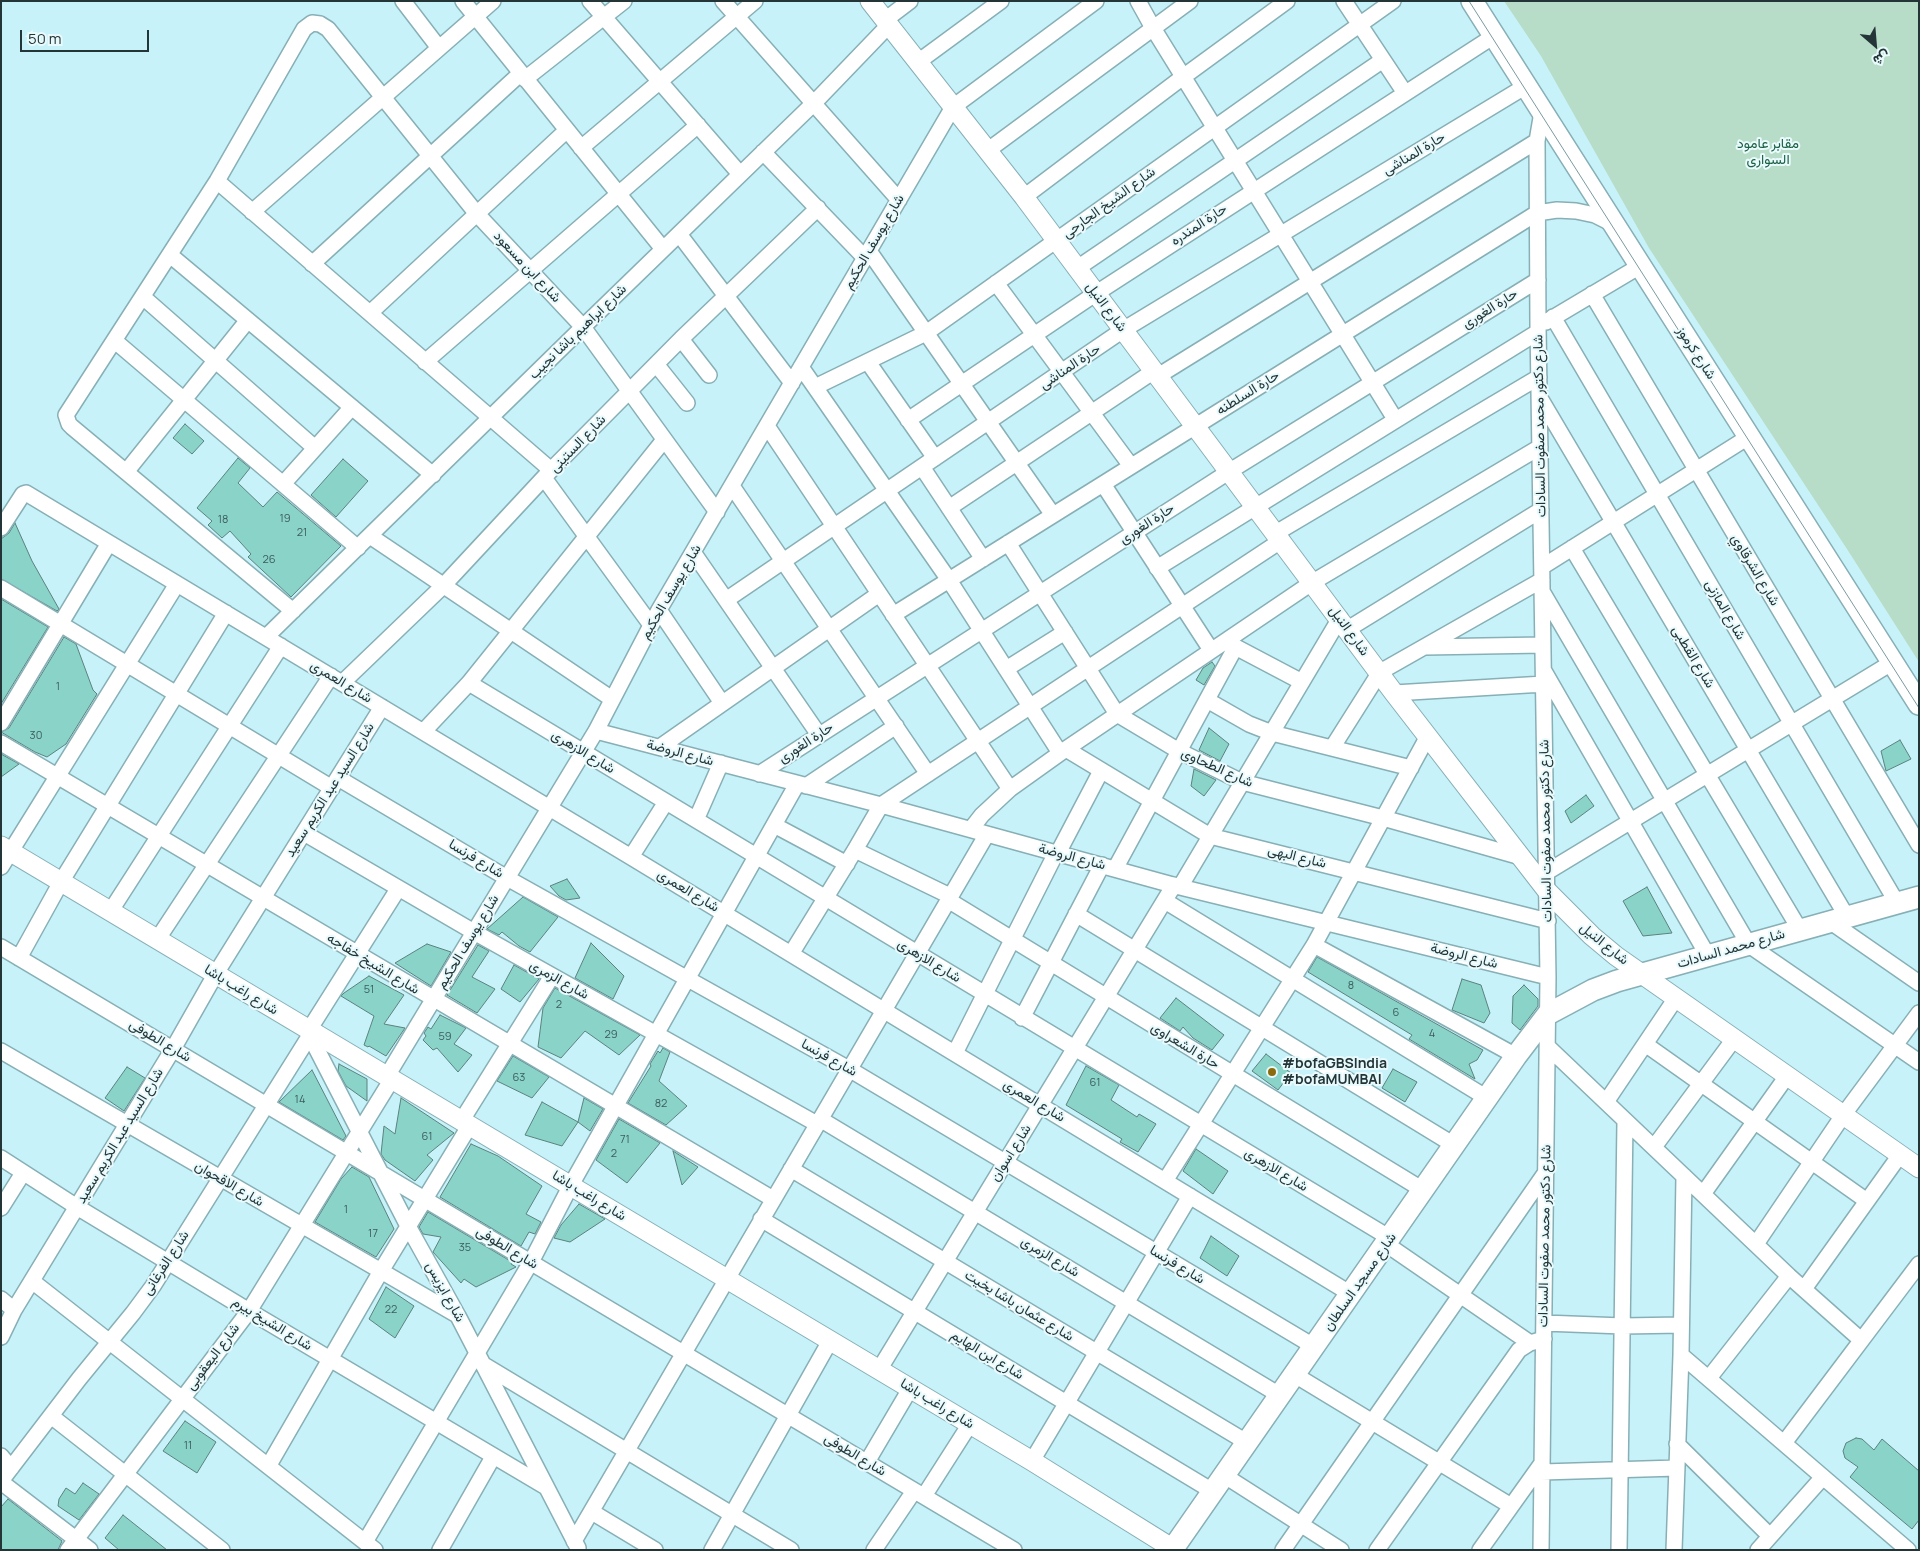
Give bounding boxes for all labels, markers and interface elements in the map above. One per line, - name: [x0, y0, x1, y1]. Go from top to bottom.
- scale bar: [22, 20, 151, 52]
- north arrow: [1850, 20, 1900, 70]
- text: 50 m: [28, 28, 62, 49]
- text: ش: [1870, 47, 1894, 71]
- street label: حارة المناشى: [1380, 129, 1448, 179]
- park label: مقابر عامود السوارى: [1737, 136, 1799, 168]
- street label: شارع الشيخ الجارحى: [1059, 164, 1159, 242]
- street label: شارع يوسف الحكيم: [840, 191, 908, 293]
- street label: حارة المندره: [1168, 201, 1230, 249]
- street label: شارع ابن مسعود: [490, 228, 564, 306]
- street label: شارع النيل: [1082, 279, 1130, 335]
- street label: شارع ابراهيم باشا نجيب: [526, 281, 630, 383]
- street label: حارة الغورى: [1459, 285, 1521, 333]
- street label: شارع كرموز: [1673, 323, 1719, 383]
- street label: شارع دكتور محمد صفوت السادات: [1530, 335, 1550, 517]
- street label: حارة المناشى: [1036, 340, 1104, 394]
- street label: حارة السلطنه: [1213, 367, 1283, 419]
- street label: شارع الستينى: [546, 412, 610, 476]
- street label: حارة الغورى: [1116, 500, 1178, 548]
- house number: 19: [279, 512, 291, 526]
- house number: 18: [218, 513, 228, 527]
- house number: 21: [297, 526, 307, 540]
- street label: شارع الشرقاوي: [1727, 531, 1783, 609]
- street label: شارع يوسف الحكيم: [637, 541, 705, 643]
- house number: 26: [262, 553, 276, 567]
- street label: شارع المازنى: [1701, 577, 1749, 643]
- street label: شارع النيل: [1325, 603, 1373, 659]
- street label: شارع القطبى: [1668, 623, 1718, 691]
- street label: شارع العمرى: [307, 657, 375, 707]
- house number: 1: [56, 680, 60, 694]
- street label: حارة الغورى: [775, 719, 837, 767]
- street label: شارع السيد عبد الكريم سعيد: [282, 720, 378, 860]
- street label: شارع الازهرى: [548, 727, 618, 777]
- house number: 30: [30, 729, 42, 743]
- street label: شارع الروضة: [645, 736, 715, 770]
- street label: شارع دكتور محمد صفوت السادات: [1536, 740, 1556, 922]
- street label: شارع الطحاوى: [1178, 745, 1256, 791]
- street label: شارع فرنسا: [445, 836, 507, 882]
- street label: شارع الروضة: [1037, 840, 1107, 874]
- street label: شارع البهى: [1266, 842, 1328, 872]
- street label: شارع العمرى: [654, 866, 722, 916]
- street label: شارع يوسف الحكيم: [433, 892, 503, 992]
- street label: شارع النيل: [1576, 919, 1632, 969]
- street label: شارع محمد السادات: [1675, 926, 1787, 972]
- street label: شارع الشيخ خفاجه: [324, 930, 422, 998]
- street label: شارع الازهرى: [894, 936, 964, 986]
- street label: شارع الروضة: [1429, 940, 1499, 972]
- street label: شارع الزمرى: [526, 957, 592, 1003]
- street label: شارع راغب باشا: [201, 961, 281, 1019]
- house number: 8: [1348, 979, 1354, 993]
- house number: 51: [364, 983, 374, 997]
- house number: 2: [556, 998, 562, 1012]
- house number: 6: [1393, 1006, 1399, 1020]
- street label: شارع الطوفى: [126, 1016, 194, 1066]
- street label: حارة الشعراوى: [1148, 1019, 1222, 1073]
- house number: 4: [1429, 1027, 1435, 1041]
- house number: 29: [604, 1028, 618, 1042]
- house number: 59: [438, 1030, 452, 1044]
- street label: شارع فرنسا: [798, 1036, 860, 1080]
- place label: #bofaGBSIndia #bofaMUMBAI: [1282, 1056, 1387, 1088]
- street label: شارع السيد عبد الكريم سعيد: [73, 1065, 167, 1207]
- marker: #bofaGBSIndia #bofaMUMBAI: [1266, 1066, 1278, 1078]
- house number: 63: [513, 1071, 525, 1085]
- street label: شارع العمرى: [1000, 1076, 1068, 1126]
- house number: 61: [1090, 1076, 1100, 1090]
- house number: 14: [295, 1093, 305, 1107]
- house number: 82: [655, 1097, 667, 1111]
- street label: شارع اسوان: [987, 1121, 1035, 1185]
- house number: 61: [422, 1130, 432, 1144]
- house number: 71: [620, 1133, 630, 1147]
- street label: شارع الازهرى: [1241, 1145, 1311, 1195]
- street label: شارع دكتور محمد صفوت السادات: [1535, 1145, 1555, 1327]
- house number: 2: [611, 1147, 617, 1161]
- street label: شارع الاقحوان: [191, 1157, 267, 1211]
- street label: شارع راغب باشا: [549, 1167, 629, 1225]
- house number: 1: [344, 1203, 348, 1217]
- street label: شارع الطوفى: [473, 1223, 541, 1273]
- house number: 17: [368, 1227, 378, 1241]
- street label: شارع الفرغانى: [139, 1228, 193, 1298]
- street label: شارع مسجد السلطان: [1320, 1230, 1400, 1334]
- street label: شارع الزمرى: [1018, 1233, 1082, 1281]
- house number: 35: [459, 1241, 471, 1255]
- street label: شارع فرنسا: [1146, 1242, 1208, 1288]
- street label: شارع ايزيس: [422, 1259, 468, 1325]
- street label: شارع عثمان باشا بخيت: [961, 1267, 1077, 1345]
- street label: شارع الشيخ بيرم: [229, 1293, 315, 1355]
- house number: 22: [385, 1303, 397, 1317]
- street label: شارع اليعقوبى: [183, 1320, 243, 1394]
- street label: شارع ابن الهايم: [947, 1327, 1027, 1383]
- street label: شارع راغب باشا: [897, 1375, 977, 1433]
- street label: شارع الطوفى: [821, 1430, 889, 1480]
- house number: 11: [184, 1439, 192, 1453]

